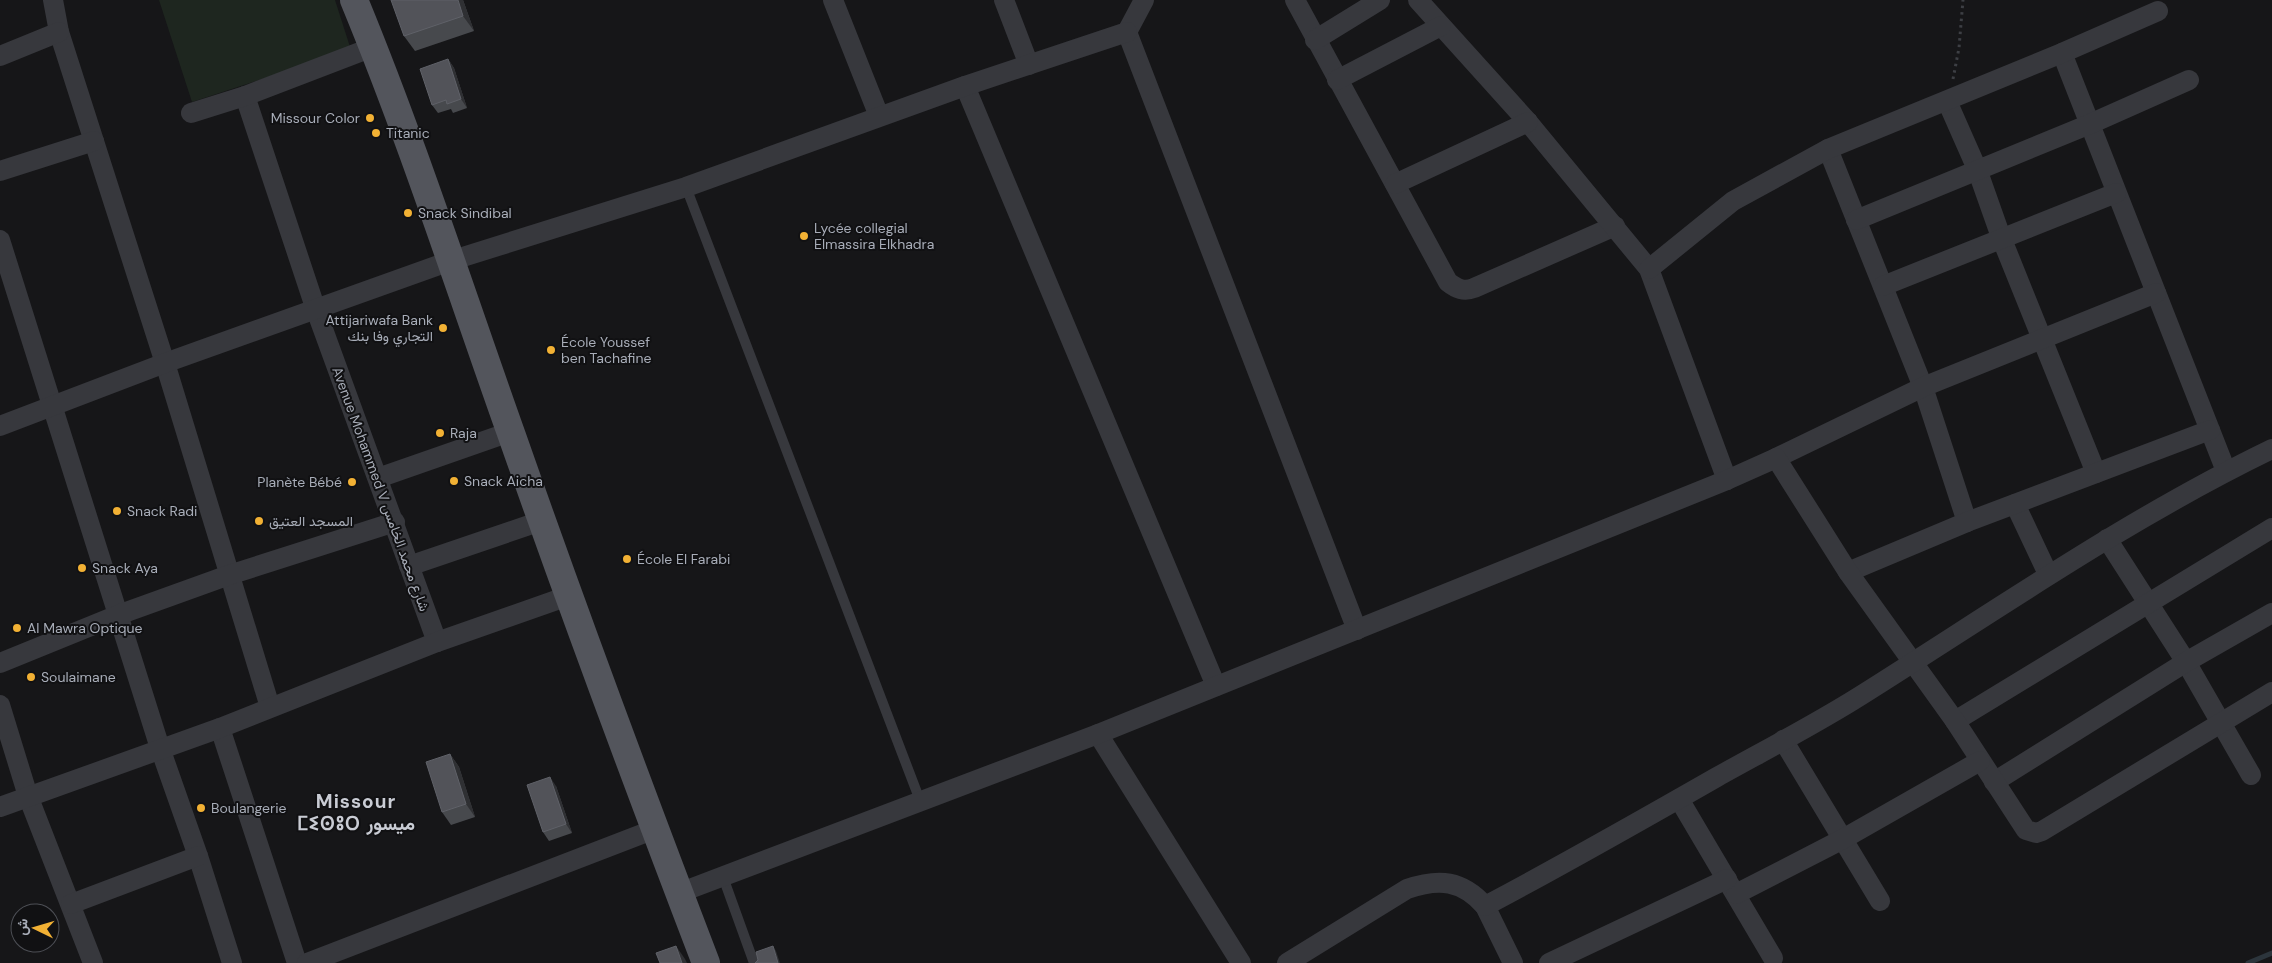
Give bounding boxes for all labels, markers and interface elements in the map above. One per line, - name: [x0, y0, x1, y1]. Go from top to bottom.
- place label: Missour Color: [271, 109, 360, 127]
- marker: Missour Color: [364, 112, 376, 124]
- place label: Titanic: [386, 124, 430, 142]
- marker: Titanic: [370, 127, 382, 139]
- place label: Snack Sindibal: [418, 204, 512, 222]
- marker: Snack Sindibal: [402, 207, 414, 219]
- place label: Lycée collegial Elmassira Elkhadra: [814, 219, 934, 253]
- marker: Lycée collegial Elmassira Elkhadra: [798, 230, 810, 242]
- place label: Attijariwafa Bank التجاري وفا بنك: [325, 311, 433, 348]
- marker: Attijariwafa Bank التجاري وفا بنك: [437, 322, 449, 334]
- place label: École Youssef ben Tachafine: [561, 333, 652, 367]
- marker: École Youssef ben Tachafine: [545, 344, 557, 356]
- street label: Avenue Mohammed V شارع محمد الخامس: [326, 364, 434, 614]
- place label: Raja: [450, 424, 477, 442]
- marker: Raja: [434, 427, 446, 439]
- place label: Snack Aicha: [464, 472, 543, 490]
- place label: Planète Bébé: [257, 473, 342, 491]
- marker: Snack Aicha: [448, 475, 460, 487]
- marker: Planète Bébé: [346, 476, 358, 488]
- place label: Snack Radi: [127, 502, 197, 520]
- marker: Snack Radi: [111, 505, 123, 517]
- place label: المسجد العتيق: [269, 512, 353, 530]
- marker: المسجد العتيق: [253, 515, 265, 527]
- place label: École El Farabi: [637, 550, 730, 568]
- marker: École El Farabi: [621, 553, 633, 565]
- place label: Snack Aya: [92, 559, 158, 577]
- marker: Snack Aya: [76, 562, 88, 574]
- place label: Al Mawra Optique: [27, 619, 143, 637]
- marker: Al Mawra Optique: [11, 622, 23, 634]
- place label: Soulaimane: [41, 668, 116, 686]
- marker: Soulaimane: [25, 671, 37, 683]
- district label: Missour ⵎⵉⵙⵓⵔ ميسور: [297, 789, 415, 836]
- place label: Boulangerie: [211, 799, 287, 817]
- marker: Boulangerie: [195, 802, 207, 814]
- north arrow: [10, 903, 60, 953]
- text: ش: [12, 918, 32, 936]

